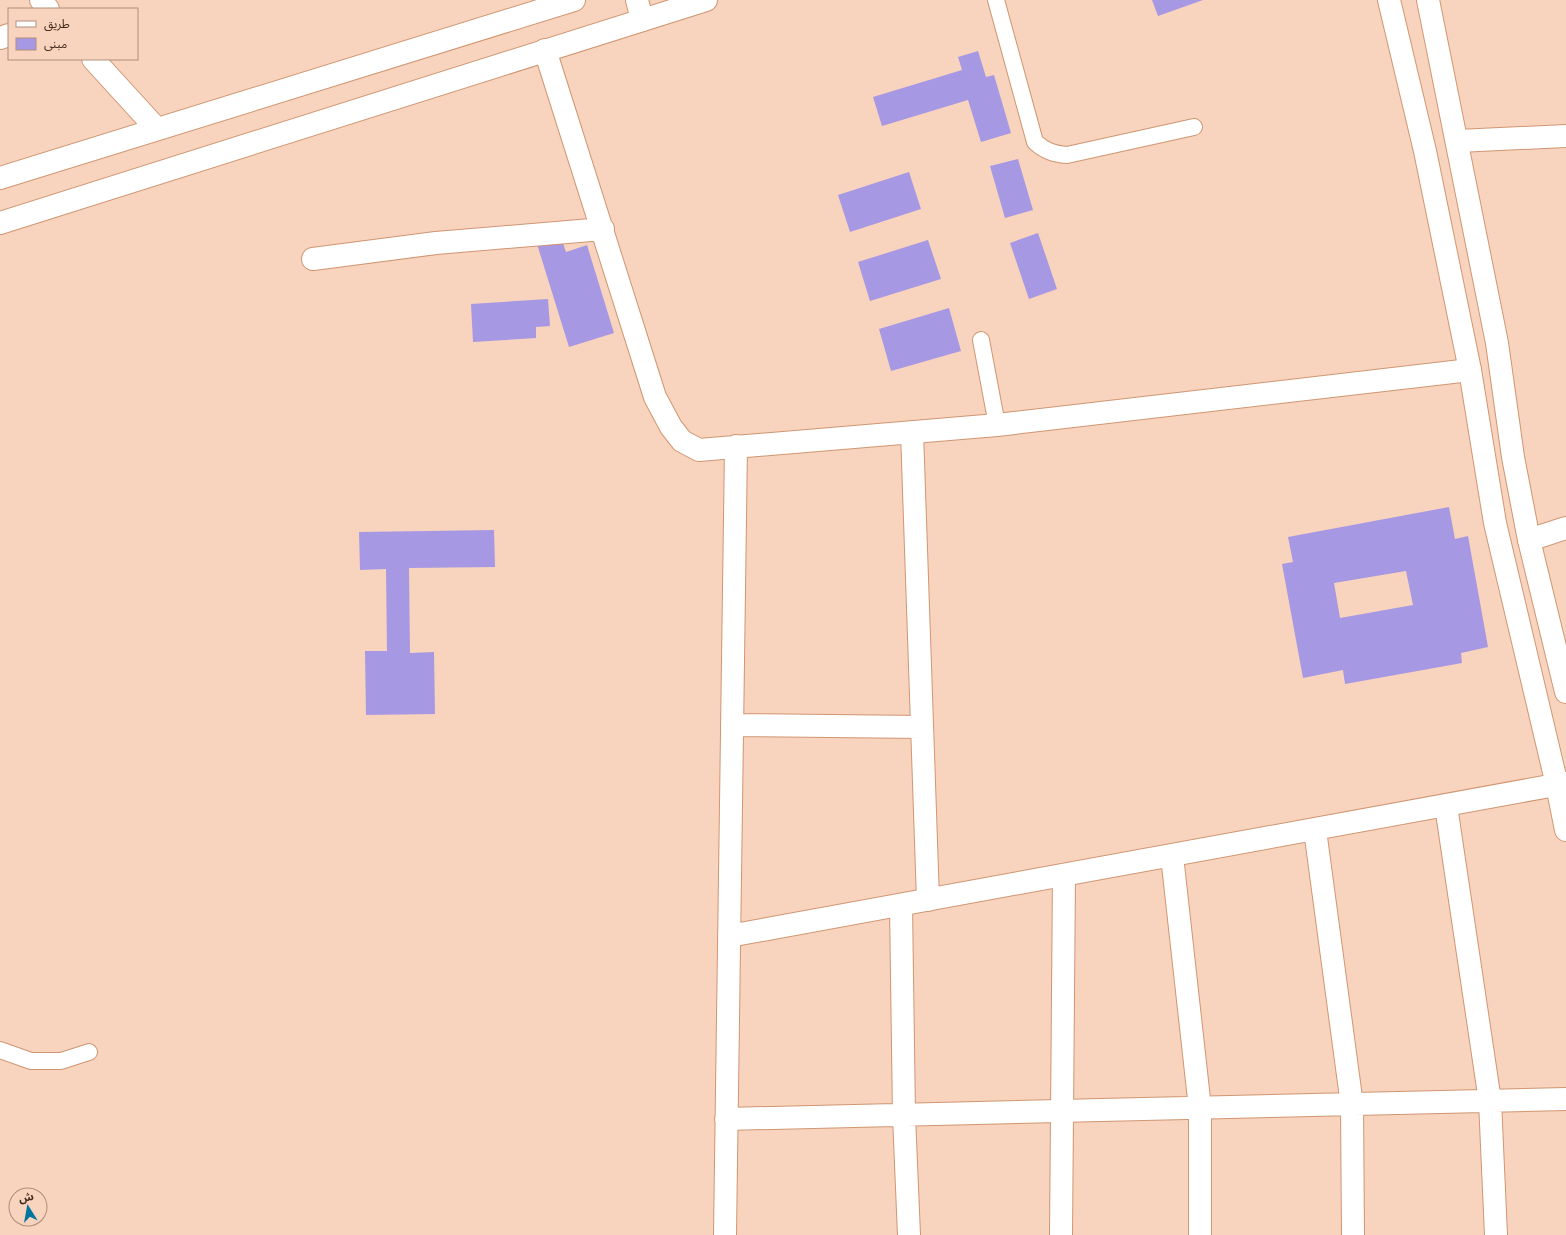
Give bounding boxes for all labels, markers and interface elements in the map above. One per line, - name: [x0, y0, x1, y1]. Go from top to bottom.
- legend: [8, 8, 138, 60]
- text: طريق: [44, 16, 70, 32]
- text: مبنى: [44, 36, 67, 52]
- north arrow: [8, 1187, 48, 1227]
- text: ش: [17, 1189, 35, 1206]

